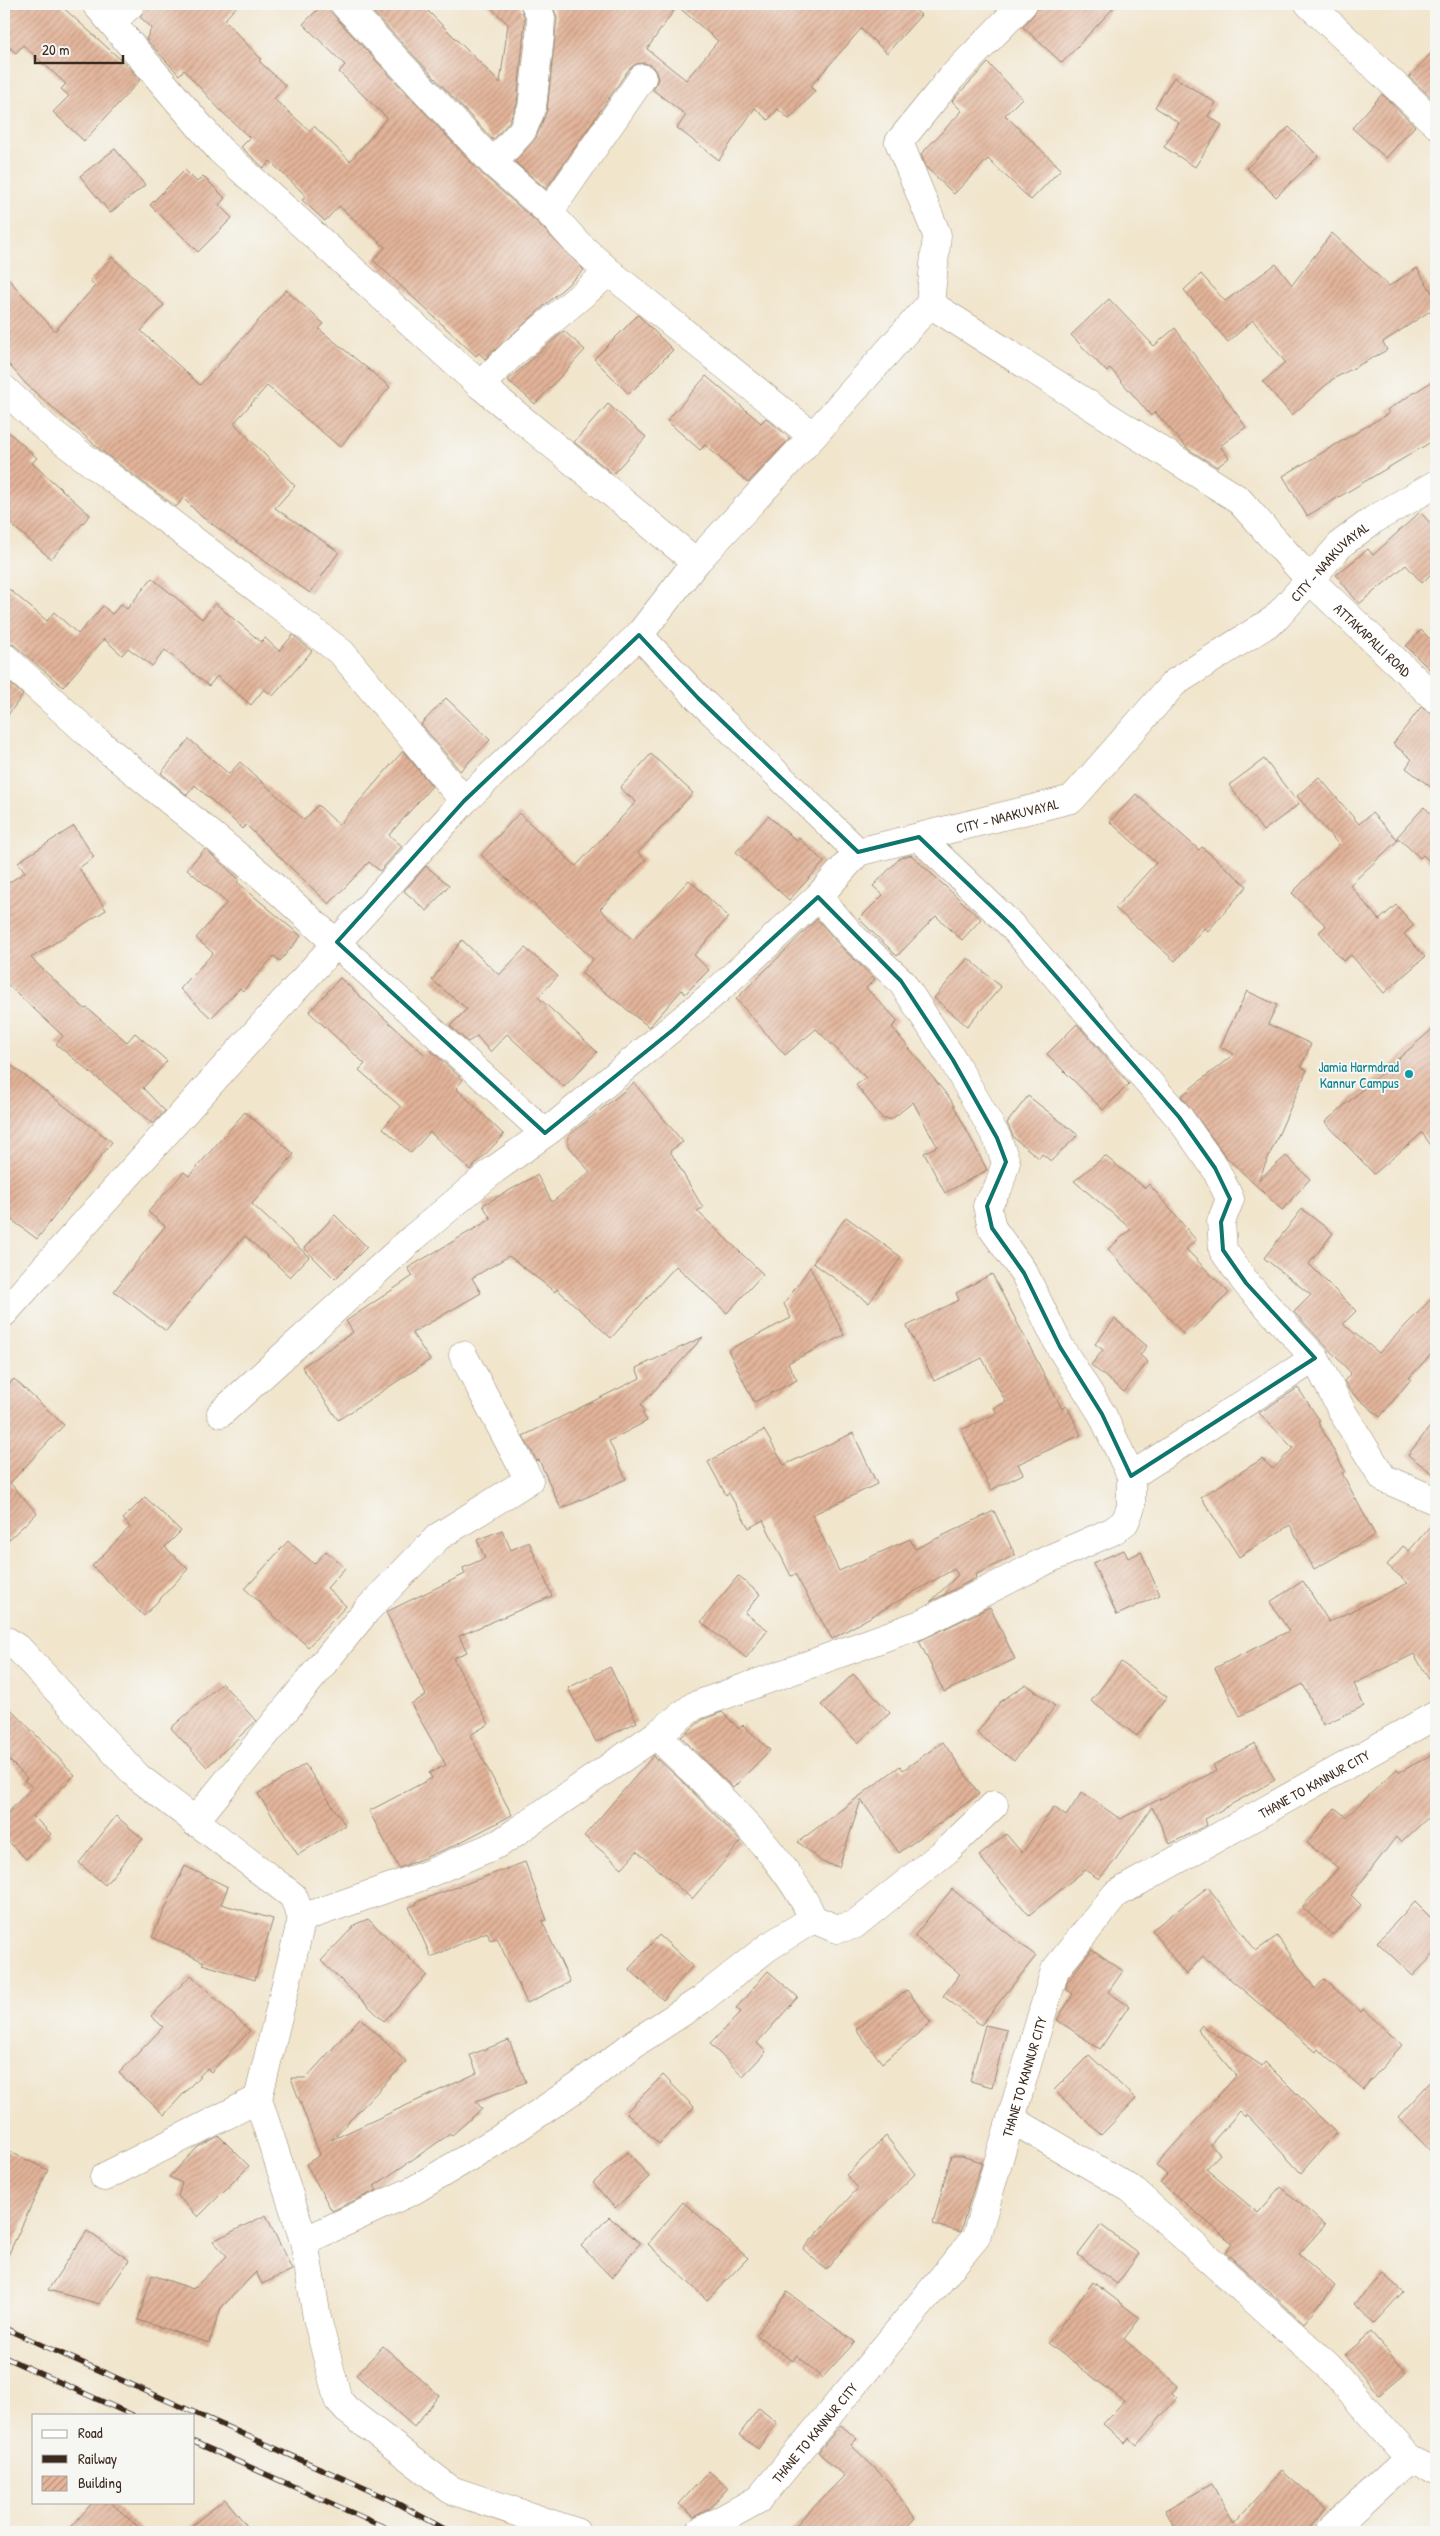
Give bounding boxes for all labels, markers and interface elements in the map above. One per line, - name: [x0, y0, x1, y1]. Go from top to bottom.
- scale bar: [35, 32, 122, 64]
- text: 20 m: [42, 39, 69, 60]
- street label: CITY - NAAKUVAYAL: [1285, 517, 1372, 605]
- street label: ATTAKAPALLI ROAD: [1330, 599, 1416, 681]
- street label: CITY - NAAKUVAYAL: [954, 793, 1060, 837]
- place label: Jamia Harmdrad Kannur Campus: [1318, 1057, 1400, 1093]
- marker: Jamia Harmdrad Kannur Campus: [1403, 1068, 1415, 1080]
- street label: THANE TO KANNUR CITY: [1255, 1744, 1373, 1822]
- street label: THANE TO KANNUR CITY: [997, 2013, 1050, 2139]
- street label: THANE TO KANNUR CITY: [767, 2378, 862, 2486]
- legend: [32, 2414, 195, 2504]
- text: Road: [78, 2422, 103, 2443]
- text: Railway: [78, 2448, 117, 2469]
- text: Building: [78, 2472, 122, 2493]

